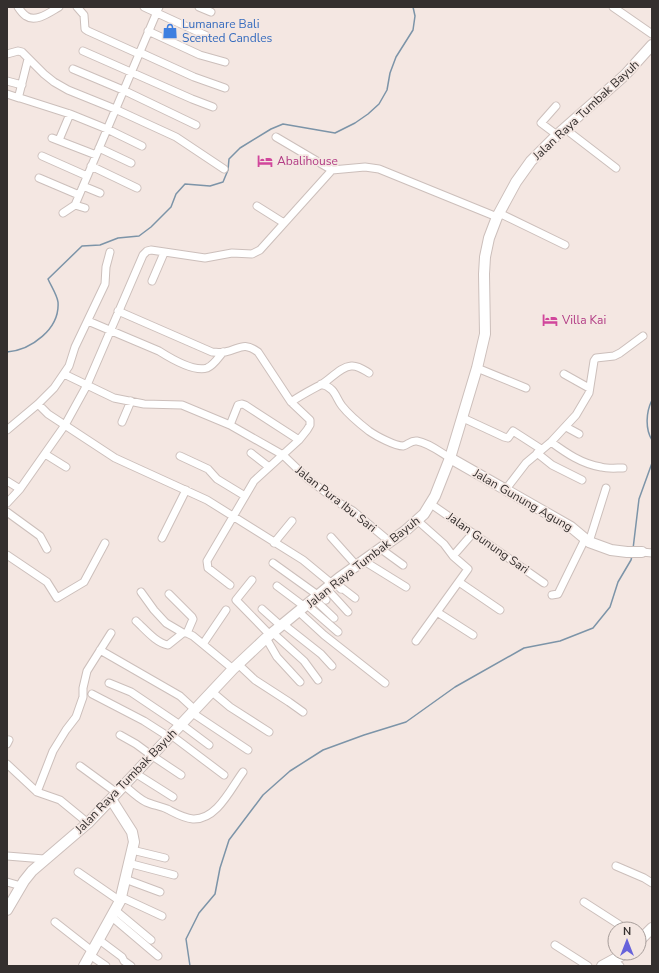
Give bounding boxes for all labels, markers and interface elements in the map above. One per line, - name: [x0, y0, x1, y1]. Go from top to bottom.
- place label: Lumanare Bali Scented Candles: [182, 16, 273, 46]
- shop icon: Lumanare Bali Scented Candles: [161, 22, 179, 40]
- street label: Jalan Raya Tumbak Bayuh: [529, 56, 643, 164]
- hotel icon: Abalihouse: [256, 152, 274, 170]
- place label: Abalihouse: [277, 153, 338, 169]
- hotel icon: Villa Kai: [541, 311, 559, 329]
- place label: Villa Kai: [561, 312, 606, 328]
- street label: Jalan Pura Ibu Sari: [291, 462, 380, 536]
- street label: Jalan Gunung Agung: [470, 464, 576, 535]
- street label: Jalan Gunung Sari: [443, 508, 532, 577]
- street label: Jalan Raya Tumbak Bayuh: [302, 513, 423, 612]
- street label: Jalan Raya Tumbak Bayuh: [71, 725, 180, 838]
- north arrow: [607, 921, 647, 961]
- text: N: [623, 924, 631, 939]

